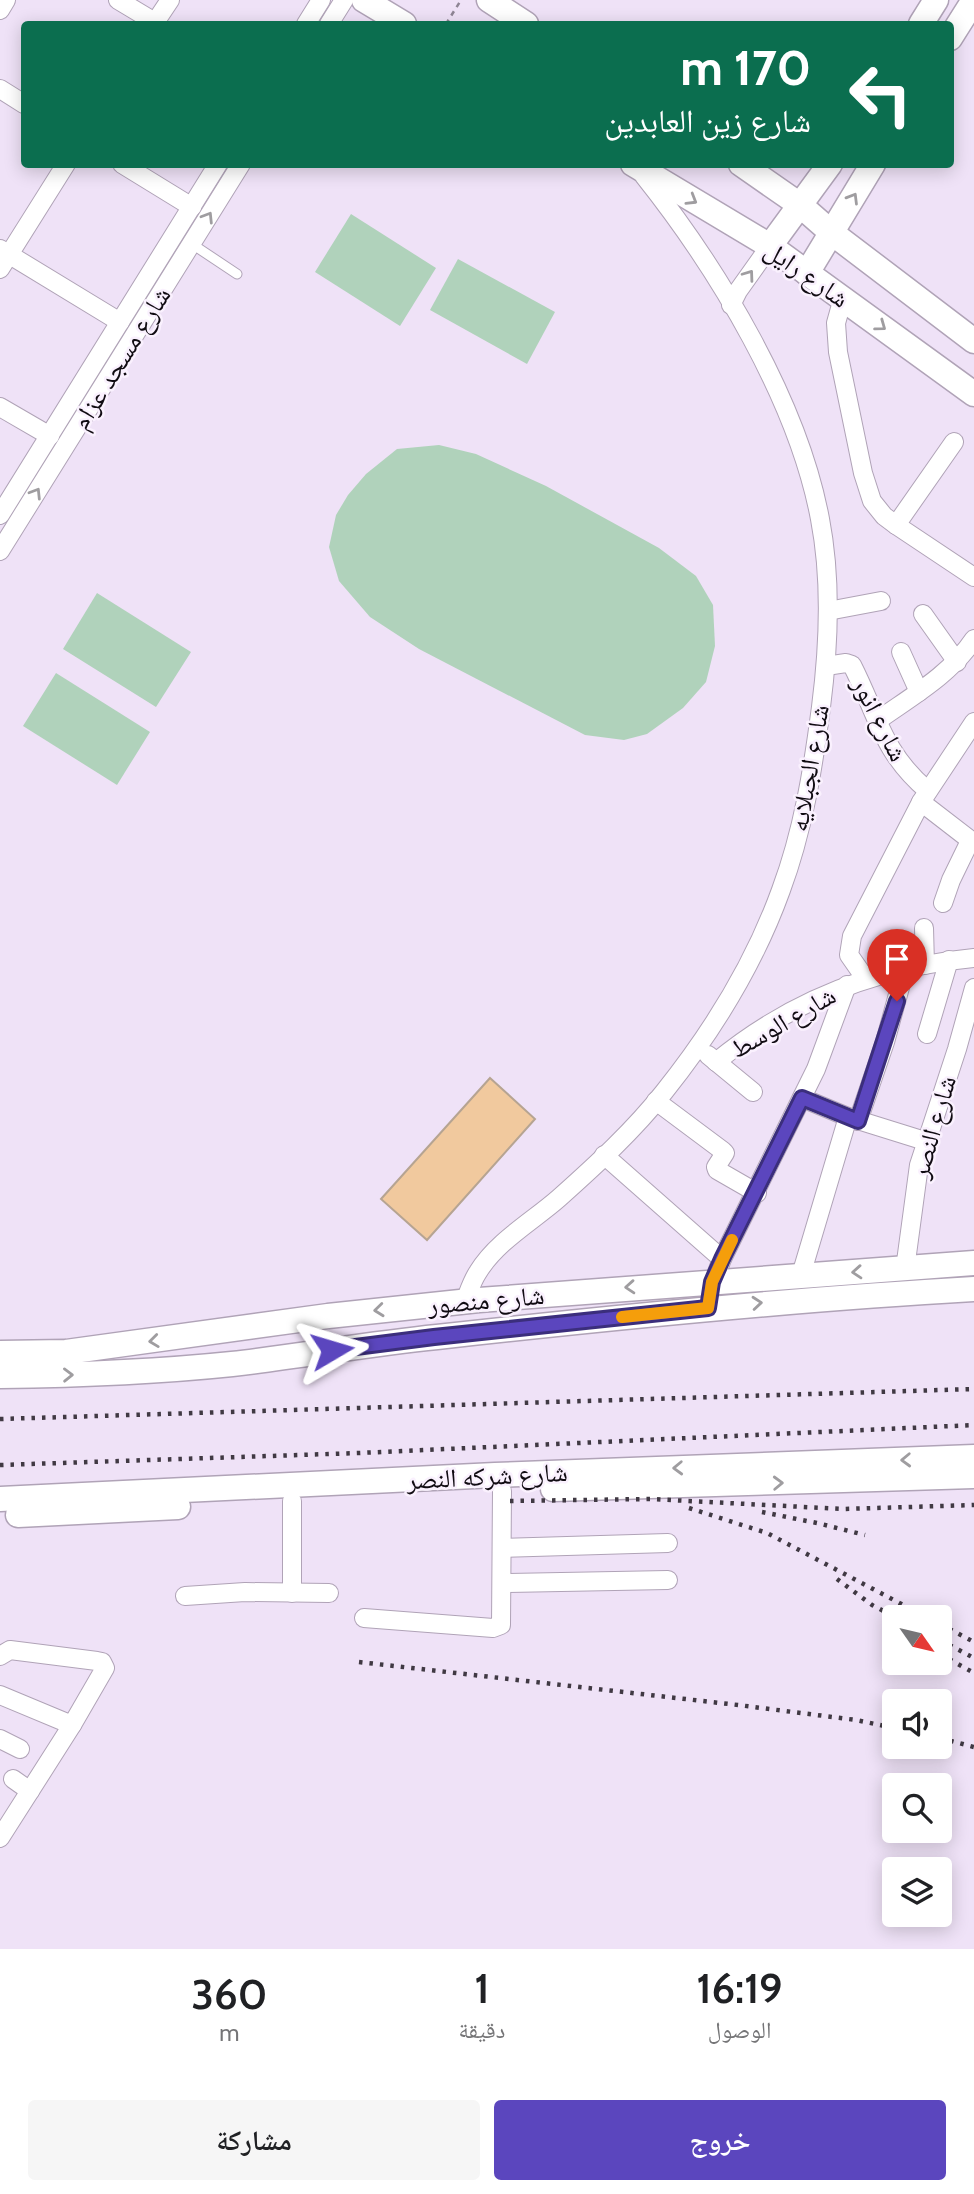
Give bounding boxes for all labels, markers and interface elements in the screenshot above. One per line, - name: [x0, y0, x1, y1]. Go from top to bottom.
- text: 170 m: [680, 38, 811, 97]
- icon: left: [835, 49, 926, 140]
- text: شارع زين العابدين: [604, 101, 811, 140]
- one-way arrow: [684, 191, 697, 204]
- one-way arrow: [845, 192, 858, 205]
- one-way arrow: [200, 212, 213, 225]
- street label: شارع رايل: [759, 233, 855, 315]
- one-way arrow: [741, 270, 754, 283]
- street label: شارع مسجد عزام: [64, 281, 179, 436]
- one-way arrow: [873, 317, 886, 330]
- one-way arrow: [28, 488, 41, 501]
- street label: شارع انور: [845, 670, 915, 767]
- street label: شارع الجبلايه: [782, 702, 836, 834]
- pin: [867, 929, 927, 1001]
- icon: arrive: [878, 940, 916, 978]
- street label: شارع الوسط: [725, 979, 841, 1065]
- street label: شارع النصر: [903, 1072, 963, 1183]
- one-way arrow: [851, 1264, 862, 1279]
- street label: شارع منصور: [425, 1279, 546, 1321]
- one-way arrow: [624, 1279, 635, 1294]
- one-way arrow: [752, 1296, 763, 1311]
- one-way arrow: [373, 1303, 385, 1318]
- position arrow: [295, 1313, 369, 1387]
- one-way arrow: [148, 1333, 160, 1348]
- one-way arrow: [63, 1367, 74, 1383]
- one-way arrow: [900, 1452, 911, 1467]
- street label: شارع شركه النصر: [405, 1456, 568, 1496]
- one-way arrow: [673, 1460, 684, 1475]
- one-way arrow: [773, 1475, 784, 1491]
- north arrow: [882, 1605, 952, 1675]
- map controls: [882, 1605, 952, 1927]
- button: sound: [882, 1689, 952, 1759]
- button: search: [882, 1773, 952, 1843]
- button: layers: [882, 1857, 952, 1927]
- text: 1: [474, 1962, 489, 2014]
- text: 16:19: [697, 1962, 783, 2014]
- text: 360: [191, 1968, 267, 2020]
- text: دقيقة: [458, 2016, 505, 2044]
- text: الوصول: [708, 2016, 771, 2044]
- text: m: [219, 2019, 239, 2047]
- button: مشاركة: [28, 2100, 480, 2180]
- button: خروج: [494, 2100, 946, 2180]

